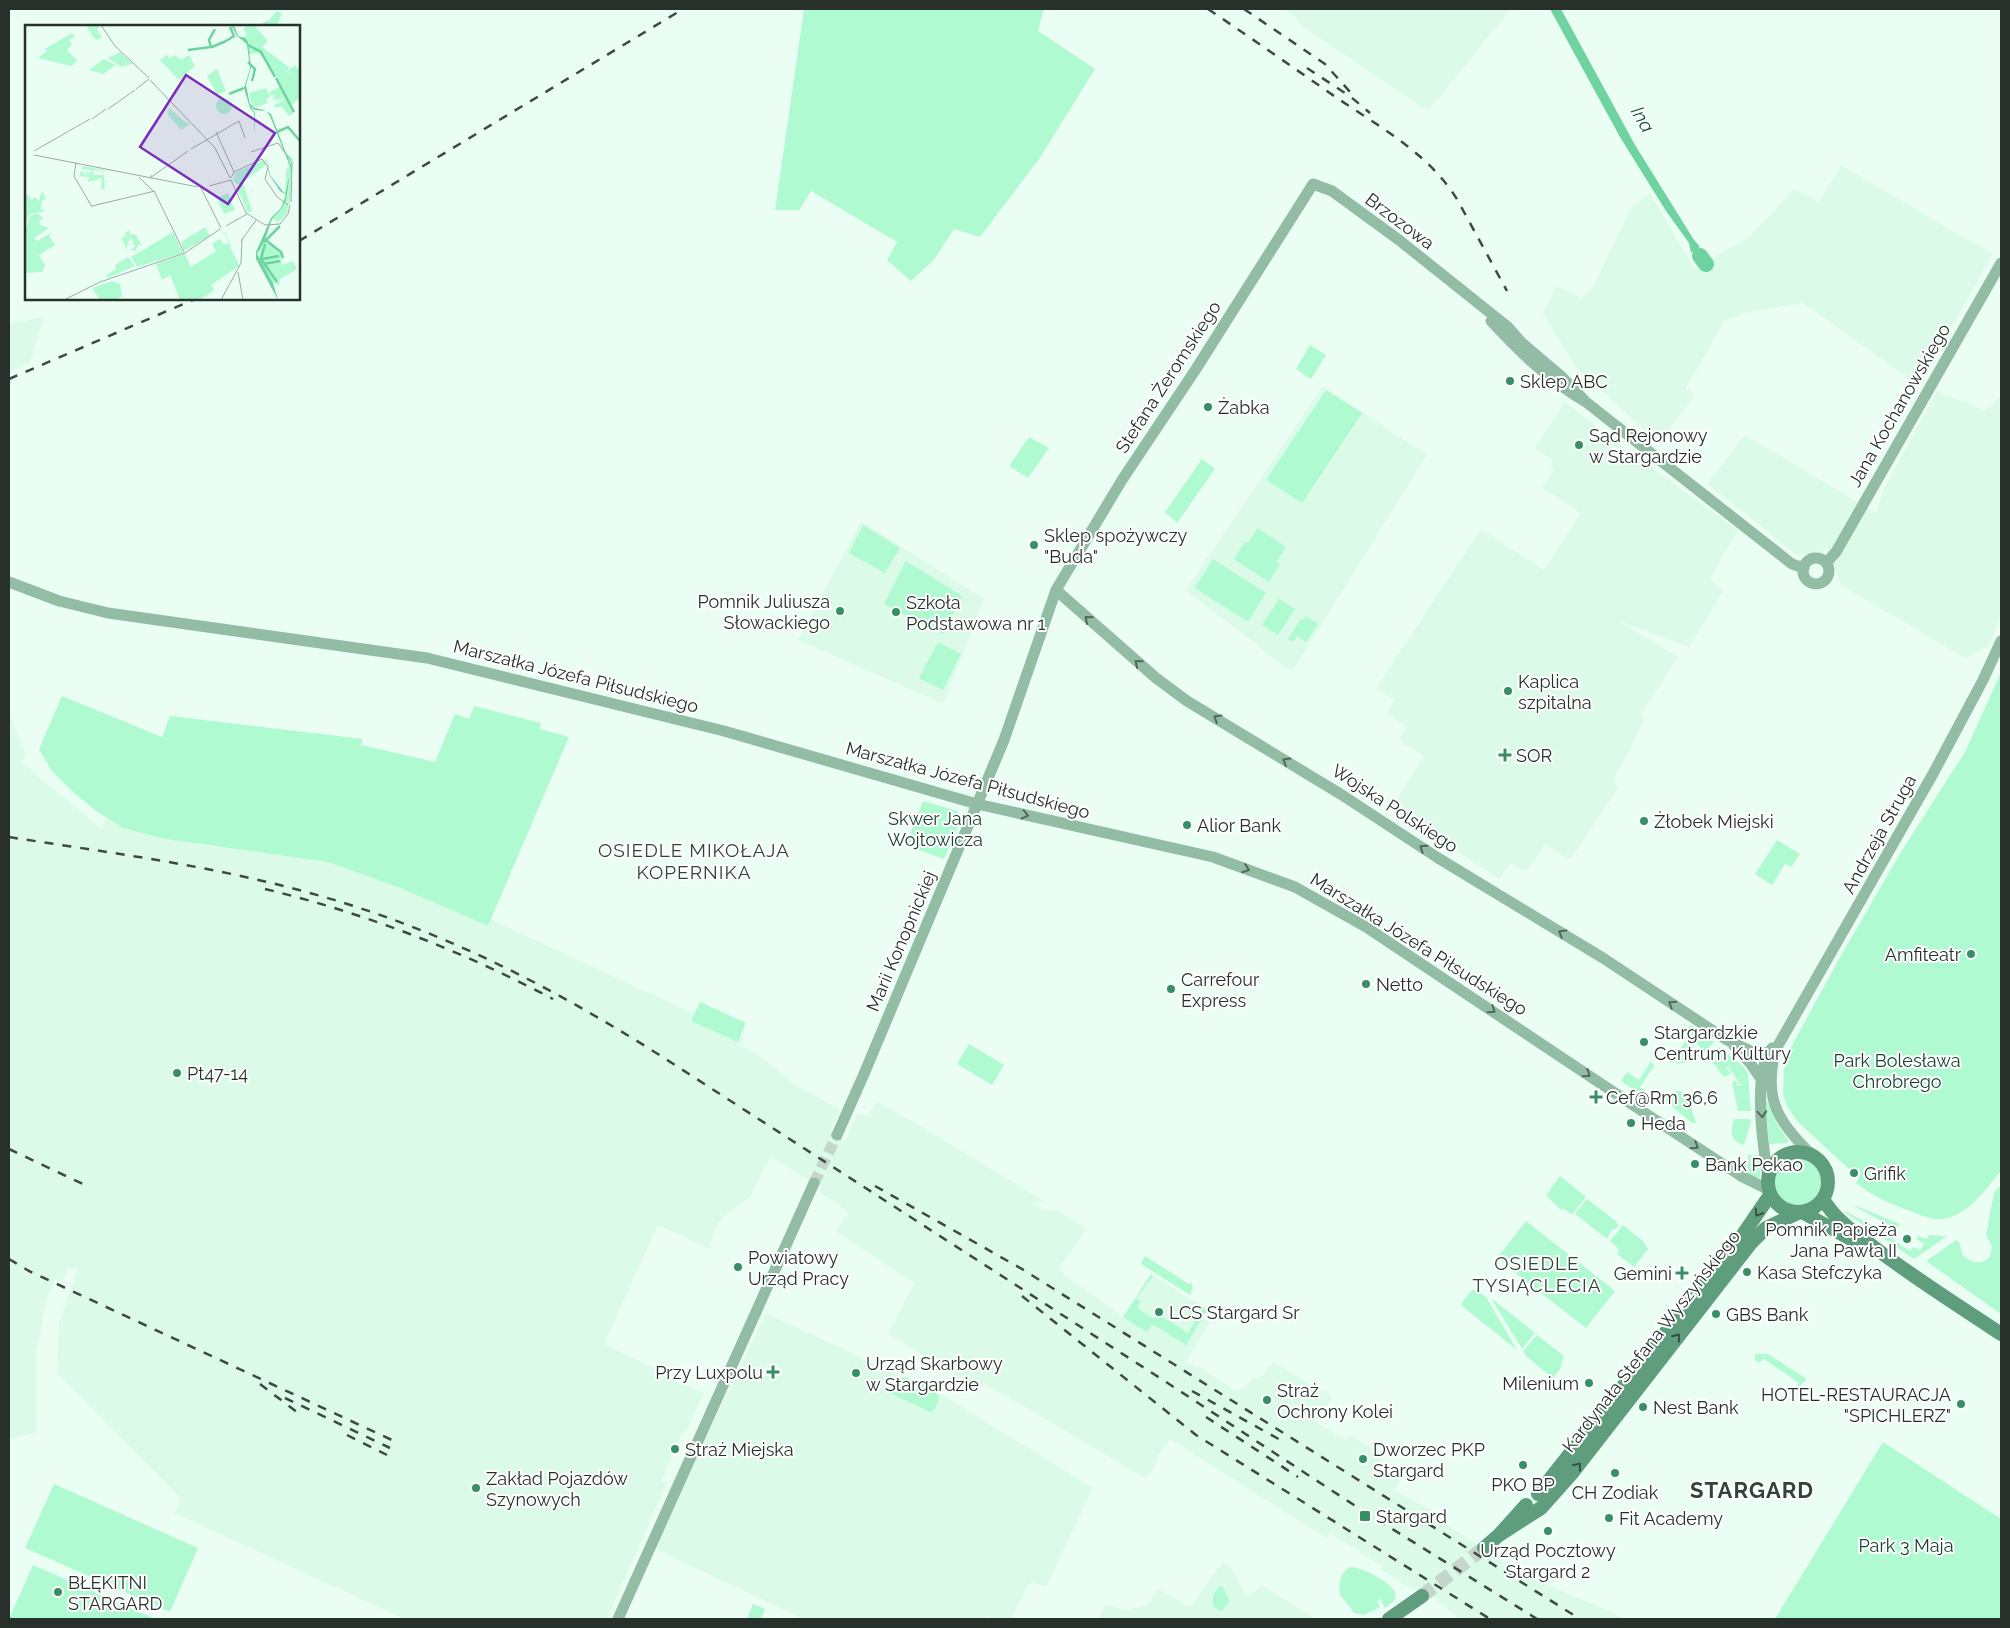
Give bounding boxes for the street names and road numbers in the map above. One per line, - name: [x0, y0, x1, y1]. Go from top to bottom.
- street label: Brzozowa: [1361, 188, 1439, 254]
- street label: Stefana Żeromskiego: [1111, 297, 1225, 457]
- street label: Jana Kochanowskiego: [1844, 319, 1954, 490]
- street label: Marszałka Józefa Piłsudskiego: [451, 635, 701, 717]
- street label: Marszałka Józefa Piłsudskiego: [844, 737, 1093, 823]
- street label: Wojska Polskiego: [1328, 759, 1462, 857]
- street label: Andrzeja Struga: [1838, 771, 1920, 897]
- street label: Marii Konopnickiej: [862, 868, 940, 1014]
- street label: Marszałka Józefa Piłsudskiego: [1307, 868, 1532, 1020]
- street label: Kardynała Stefana Wyszyńskiego: [1558, 1226, 1744, 1456]

